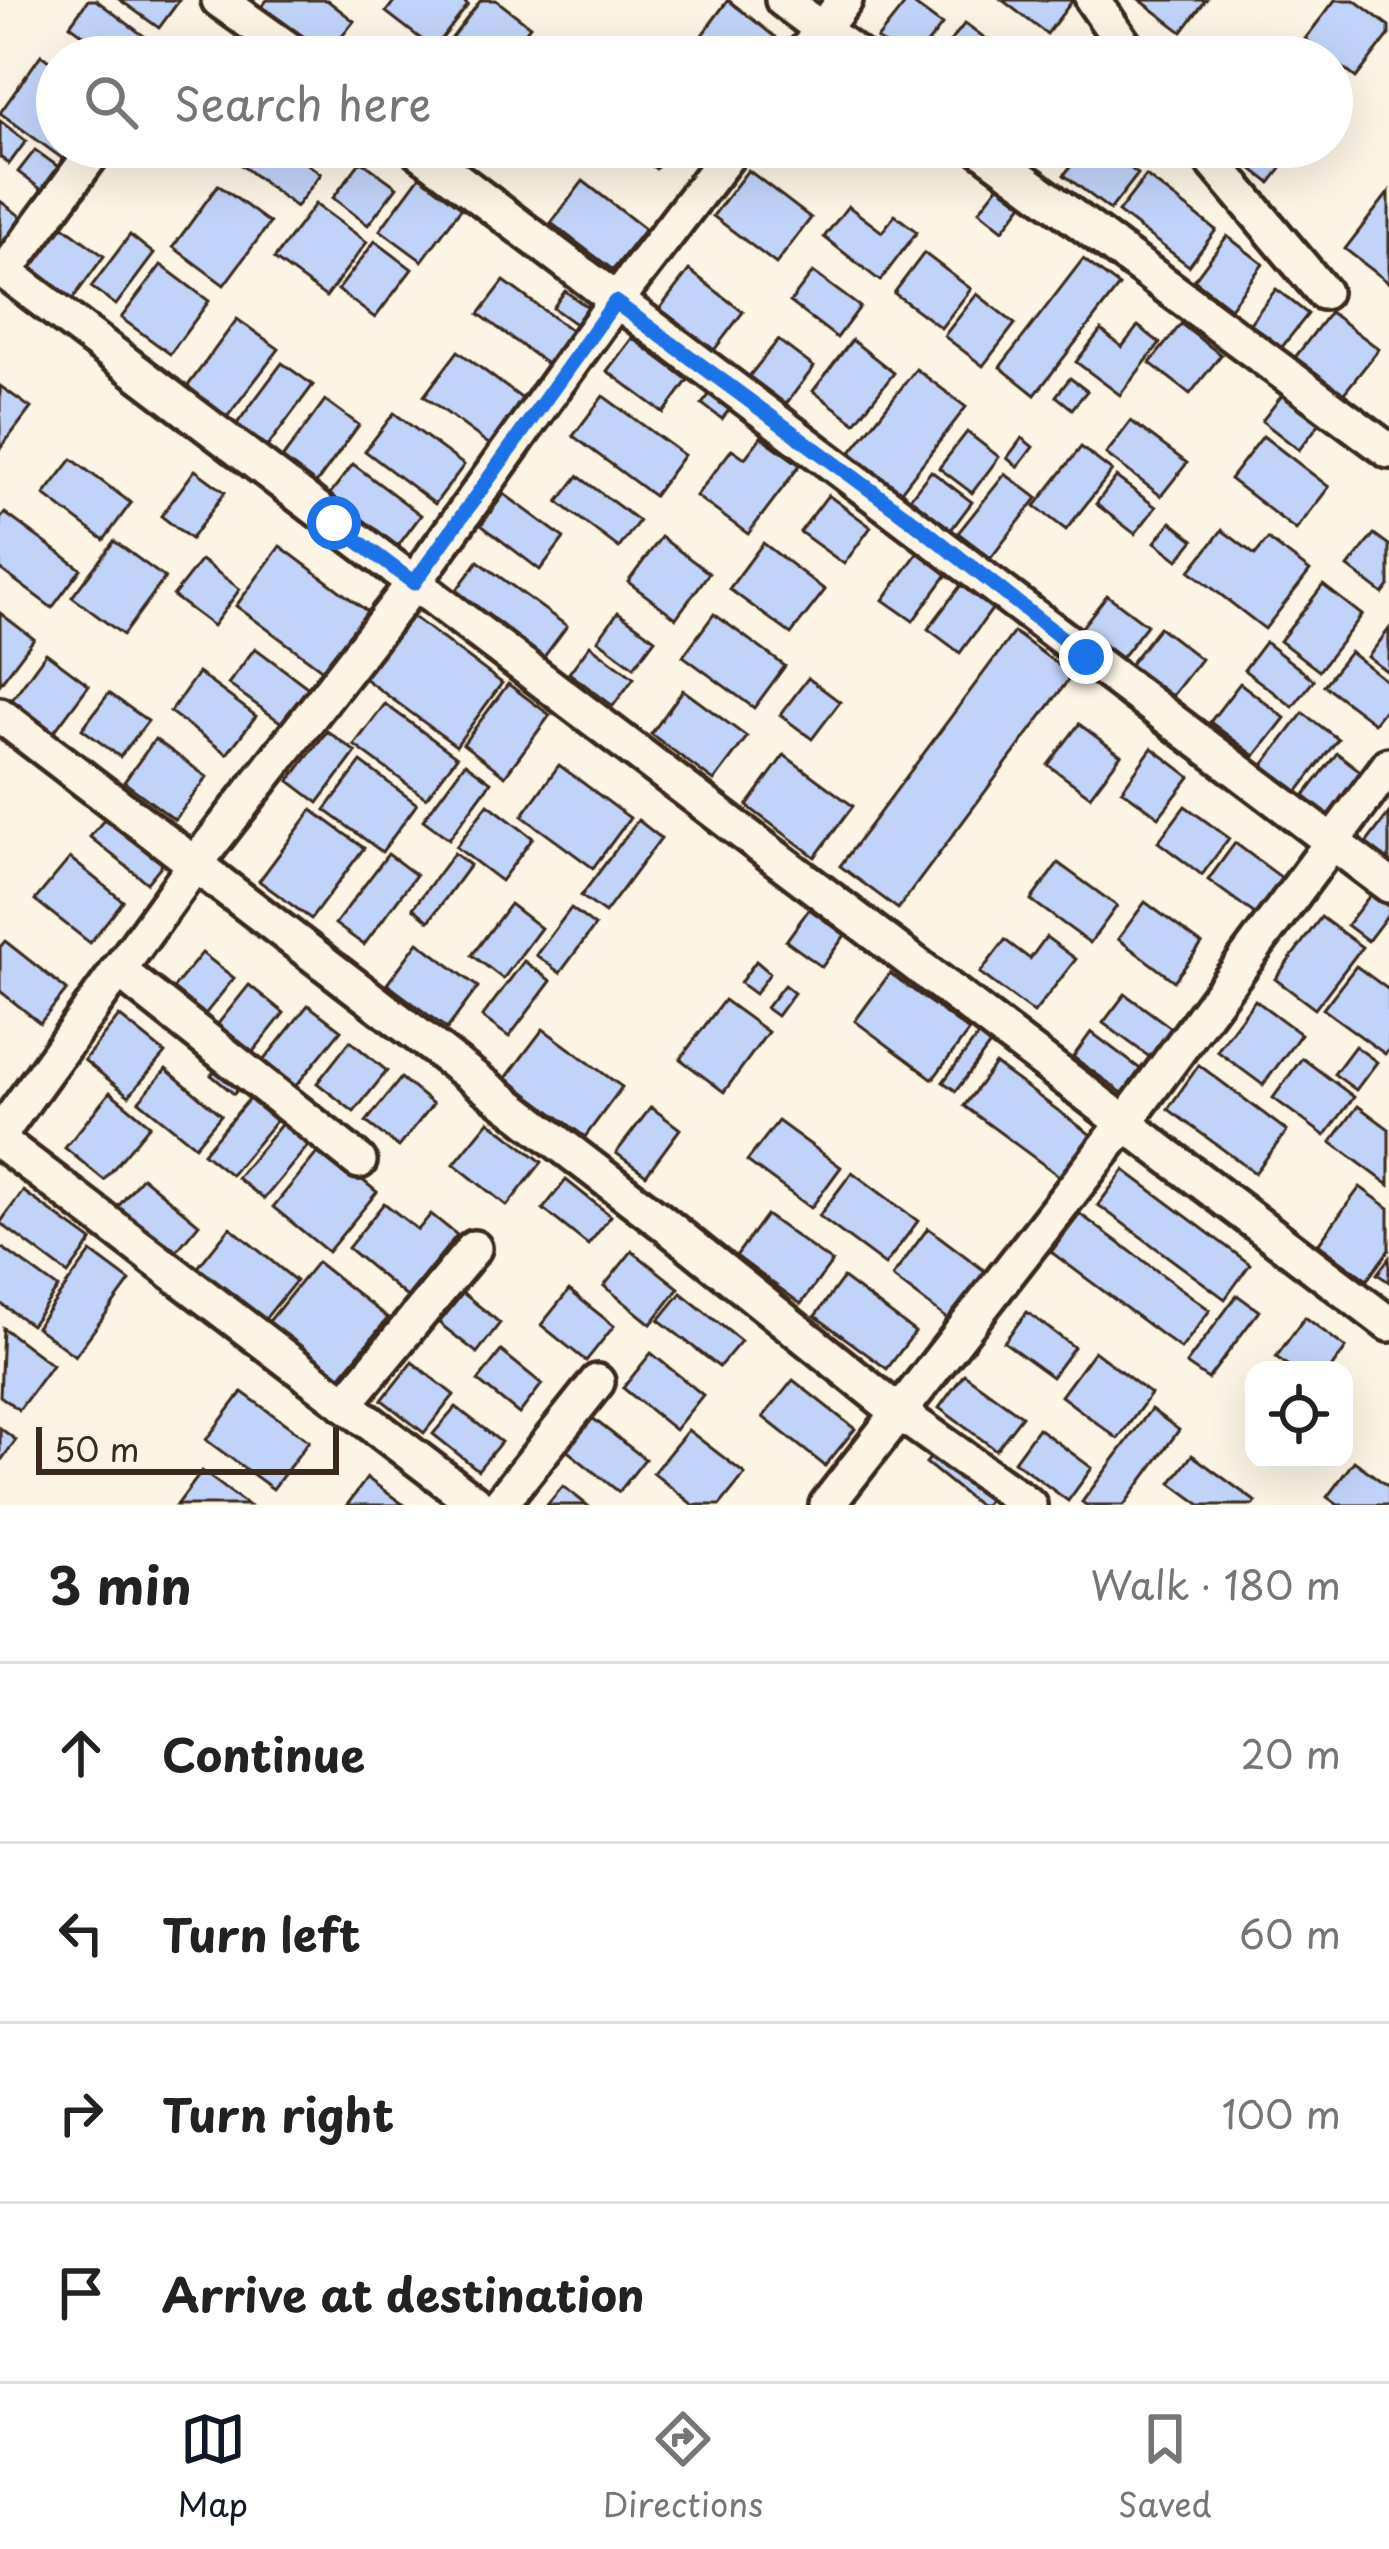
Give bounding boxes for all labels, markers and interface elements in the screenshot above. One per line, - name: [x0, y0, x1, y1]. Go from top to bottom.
- search box: [36, 36, 1353, 168]
- text: Search here: [174, 68, 431, 136]
- icon: search: [78, 69, 144, 135]
- route start: [307, 496, 361, 550]
- route end: [1059, 630, 1113, 684]
- map controls: [1245, 1361, 1353, 1469]
- button: locate: [1245, 1361, 1353, 1469]
- scale bar: [36, 1421, 339, 1474]
- text: 50 m: [54, 1423, 140, 1473]
- text: 3 min: [48, 1545, 192, 1622]
- text: Walk · 180 m: [1091, 1554, 1341, 1613]
- text: Continue: [162, 1719, 365, 1787]
- icon: ahead: [48, 1720, 114, 1786]
- text: 20 m: [1240, 1723, 1341, 1782]
- text: Turn left: [162, 1899, 361, 1967]
- icon: left: [48, 1900, 114, 1966]
- text: 60 m: [1239, 1903, 1341, 1962]
- text: Turn right: [162, 2079, 394, 2147]
- icon: right: [48, 2080, 114, 2146]
- text: 100 m: [1222, 2083, 1341, 2142]
- text: Arrive at destination: [162, 2259, 645, 2327]
- icon: arrive: [48, 2260, 114, 2326]
- tab: Map: [177, 2406, 248, 2528]
- tab: Directions: [603, 2406, 763, 2528]
- tab: Saved: [1118, 2406, 1212, 2528]

